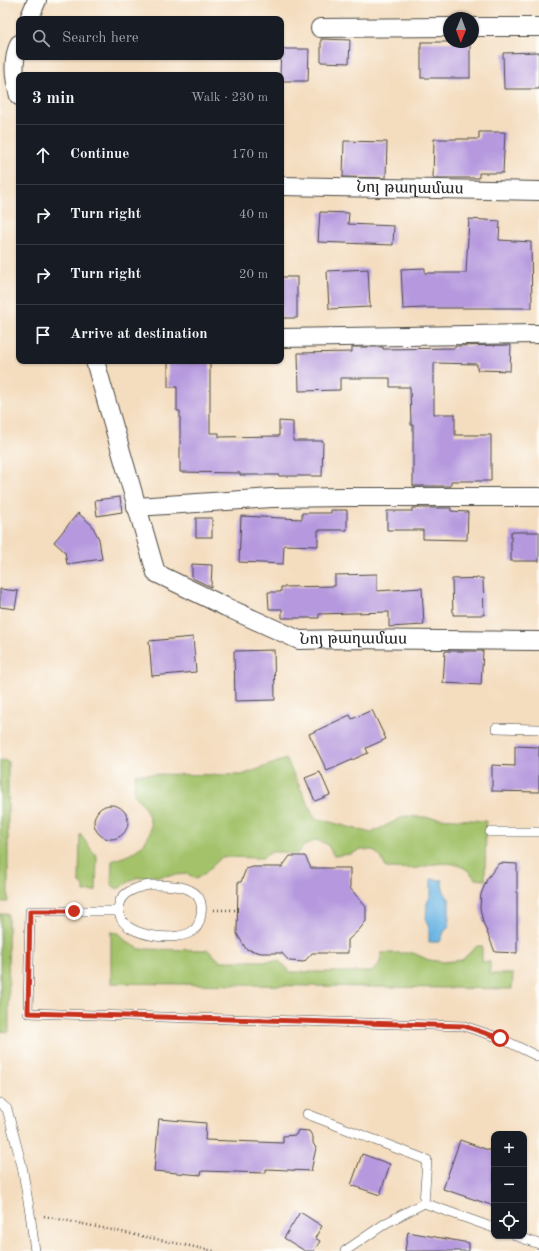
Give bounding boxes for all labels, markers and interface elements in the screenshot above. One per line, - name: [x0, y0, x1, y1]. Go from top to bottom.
- north arrow: [443, 12, 479, 48]
- search box: [16, 16, 284, 60]
- icon: search: [30, 27, 52, 49]
- text: Search here: [62, 31, 139, 46]
- text: 3 min: [32, 90, 75, 107]
- text: Walk · 230 m: [191, 91, 268, 104]
- icon: ahead: [32, 144, 54, 166]
- text: Continue: [70, 147, 129, 162]
- text: 170 m: [231, 148, 268, 161]
- street label: Նոյ թաղամաս: [356, 179, 464, 198]
- icon: right: [32, 204, 54, 226]
- text: Turn right: [70, 207, 141, 222]
- text: 40 m: [239, 208, 268, 221]
- icon: right: [32, 264, 54, 286]
- text: Turn right: [70, 267, 141, 282]
- text: 20 m: [239, 268, 268, 281]
- icon: arrive: [32, 324, 54, 346]
- text: Arrive at destination: [70, 327, 208, 342]
- street label: Նոյ թաղամաս: [300, 631, 407, 648]
- route end: [65, 902, 83, 920]
- route start: [491, 1029, 509, 1047]
- map controls: [491, 1131, 527, 1239]
- button: +: [491, 1131, 527, 1167]
- button: −: [491, 1167, 527, 1203]
- button: locate: [491, 1203, 527, 1239]

